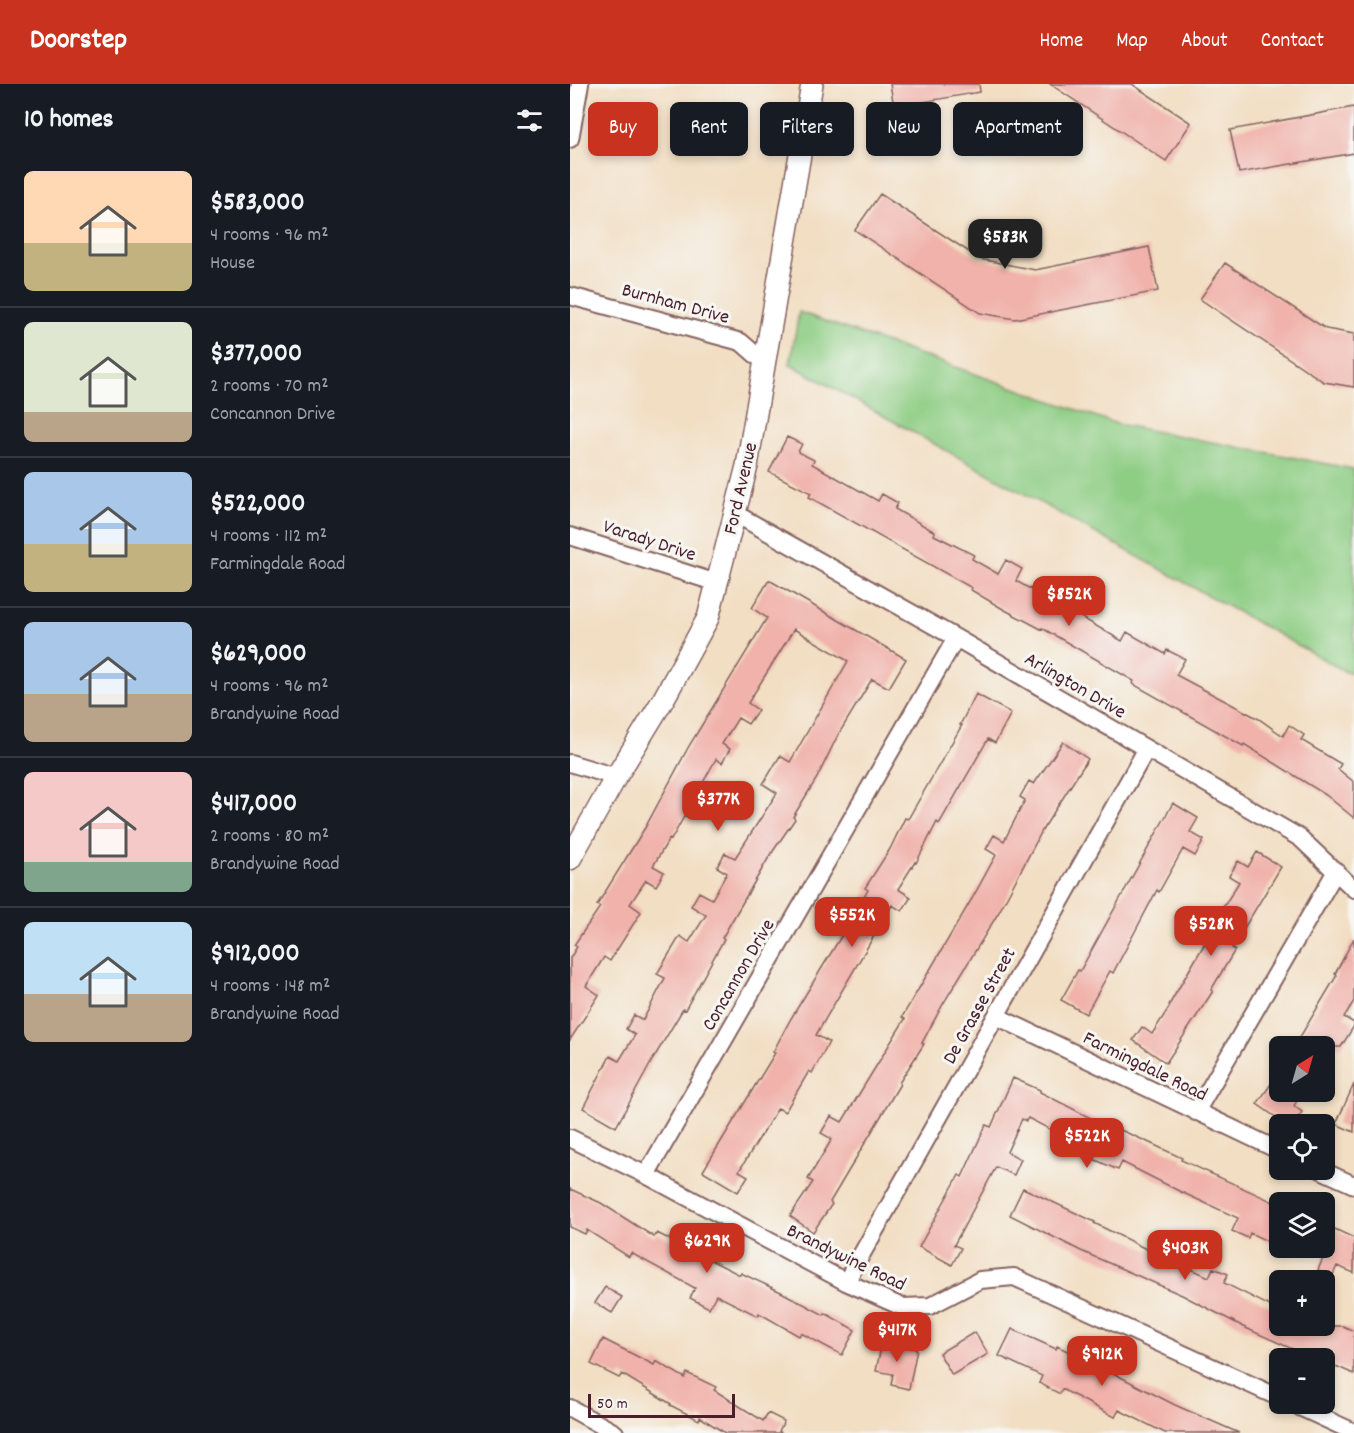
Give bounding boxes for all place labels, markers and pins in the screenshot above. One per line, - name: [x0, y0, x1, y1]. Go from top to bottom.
- pin: $583K: [963, 219, 1047, 270]
- pin: $852K: [1027, 576, 1111, 627]
- pin: $377K: [676, 781, 760, 832]
- pin: $552K: [810, 897, 894, 948]
- pin: $528K: [1169, 906, 1253, 957]
- pin: $522K: [1045, 1118, 1129, 1169]
- pin: $629K: [665, 1223, 749, 1274]
- pin: $403K: [1143, 1230, 1227, 1281]
- pin: $417K: [855, 1312, 939, 1363]
- pin: $912K: [1060, 1336, 1144, 1387]

